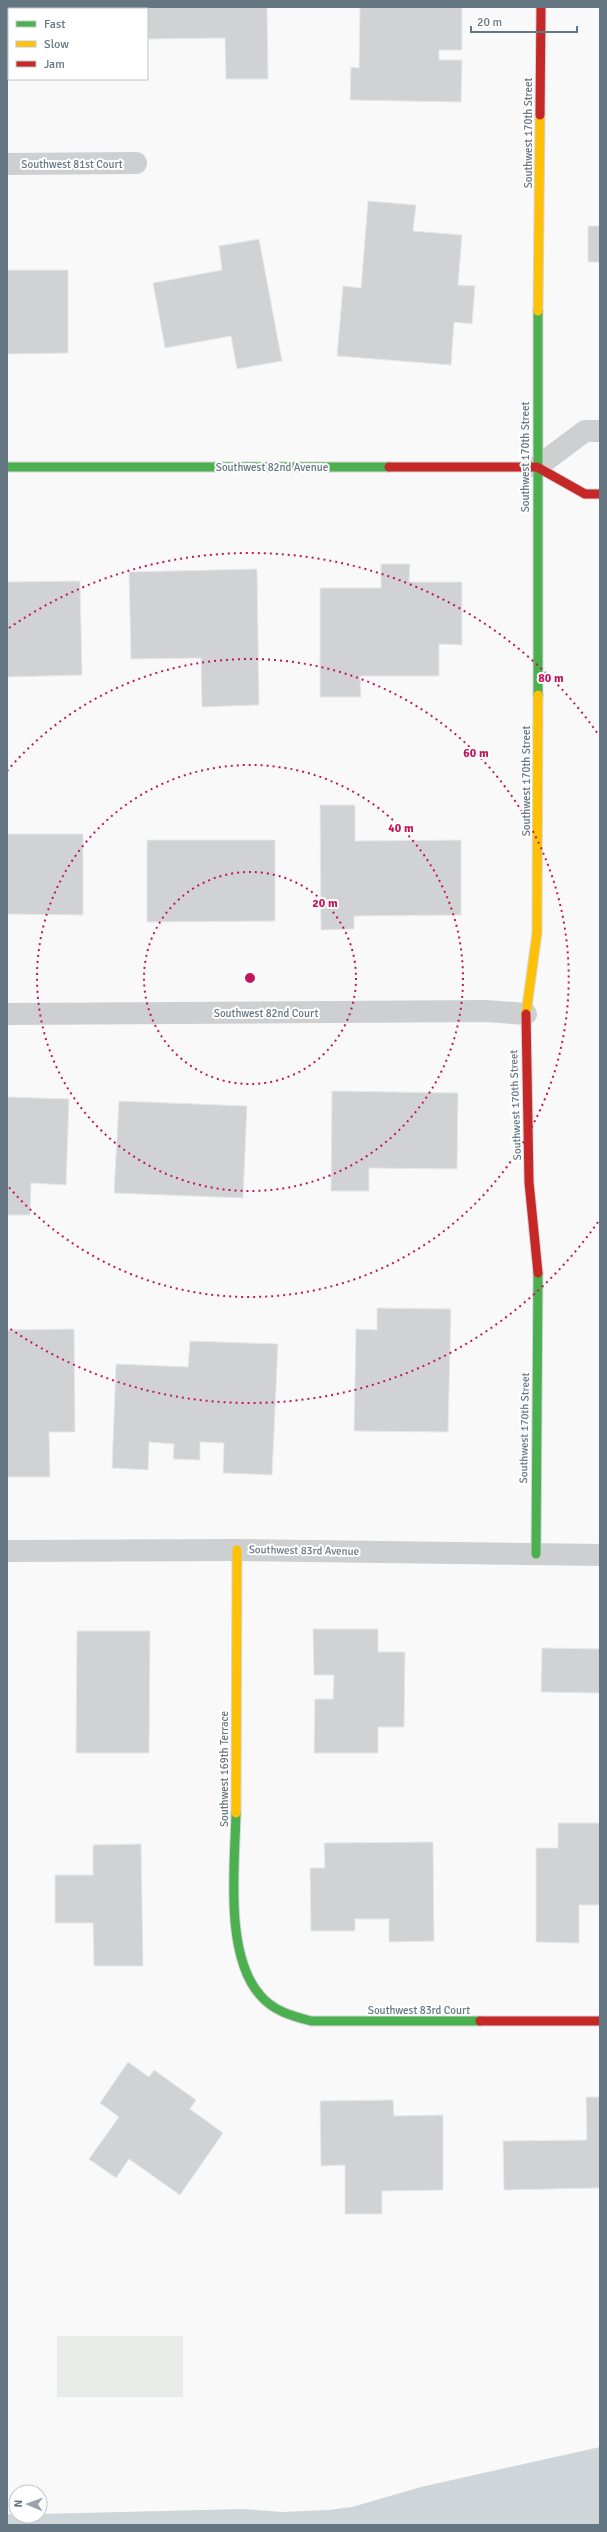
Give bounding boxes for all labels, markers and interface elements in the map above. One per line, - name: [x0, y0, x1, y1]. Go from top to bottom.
- legend: [8, 8, 148, 80]
- scale bar: [471, 8, 577, 34]
- text: 20 m: [477, 15, 502, 30]
- text: Fast: [44, 17, 65, 32]
- text: Slow: [44, 37, 69, 52]
- text: Jam: [44, 57, 65, 72]
- street label: Southwest 170th Street: [522, 78, 535, 188]
- street label: Southwest 81st Court: [21, 158, 123, 171]
- street label: Southwest 170th Street: [519, 402, 532, 512]
- street label: Southwest 82nd Avenue: [216, 461, 328, 474]
- text: 80 m: [538, 671, 564, 686]
- street label: Southwest 170th Street: [520, 726, 533, 836]
- text: 60 m: [463, 746, 489, 761]
- text: 40 m: [388, 821, 414, 836]
- text: 20 m: [312, 896, 338, 911]
- centre of rings: [243, 971, 257, 985]
- street label: Southwest 82nd Court: [214, 1007, 318, 1020]
- street label: Southwest 170th Street: [507, 1049, 524, 1161]
- street label: Southwest 170th Street: [517, 1372, 532, 1483]
- street label: Southwest 83rd Avenue: [249, 1543, 359, 1558]
- street label: Southwest 169th Terrace: [218, 1711, 231, 1827]
- street label: Southwest 83rd Court: [368, 2004, 470, 2017]
- north arrow: [8, 2484, 48, 2524]
- text: N: [12, 2500, 25, 2508]

